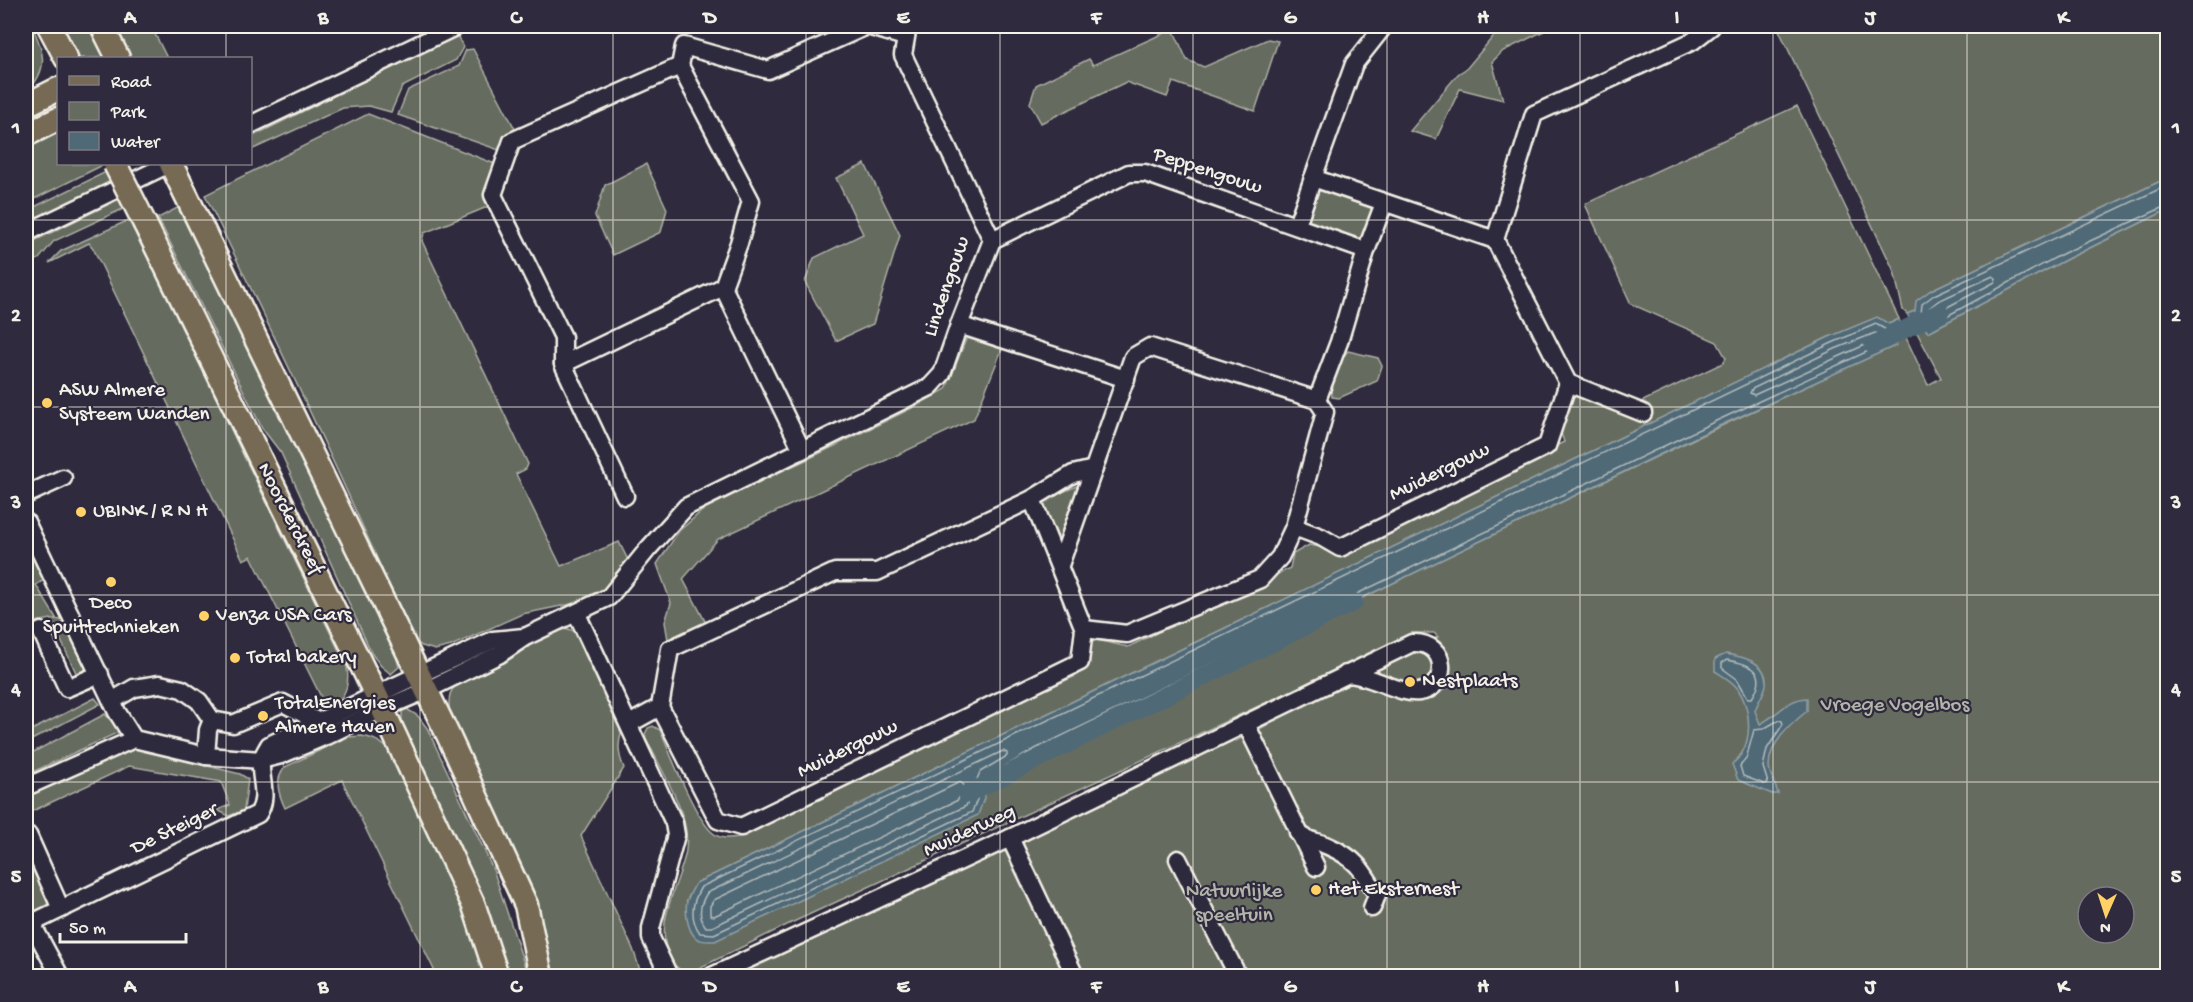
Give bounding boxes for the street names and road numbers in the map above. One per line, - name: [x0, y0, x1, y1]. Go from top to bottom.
- street label: Peppengouw: [1149, 142, 1265, 202]
- street label: Lindengouw: [919, 233, 977, 340]
- street label: Muidergouw: [1386, 438, 1495, 508]
- street label: Noorderdreef: [250, 459, 328, 580]
- street label: Muidergouw: [794, 715, 903, 785]
- street label: De Steiger: [126, 798, 224, 863]
- street label: Muiderweg: [920, 800, 1020, 864]

